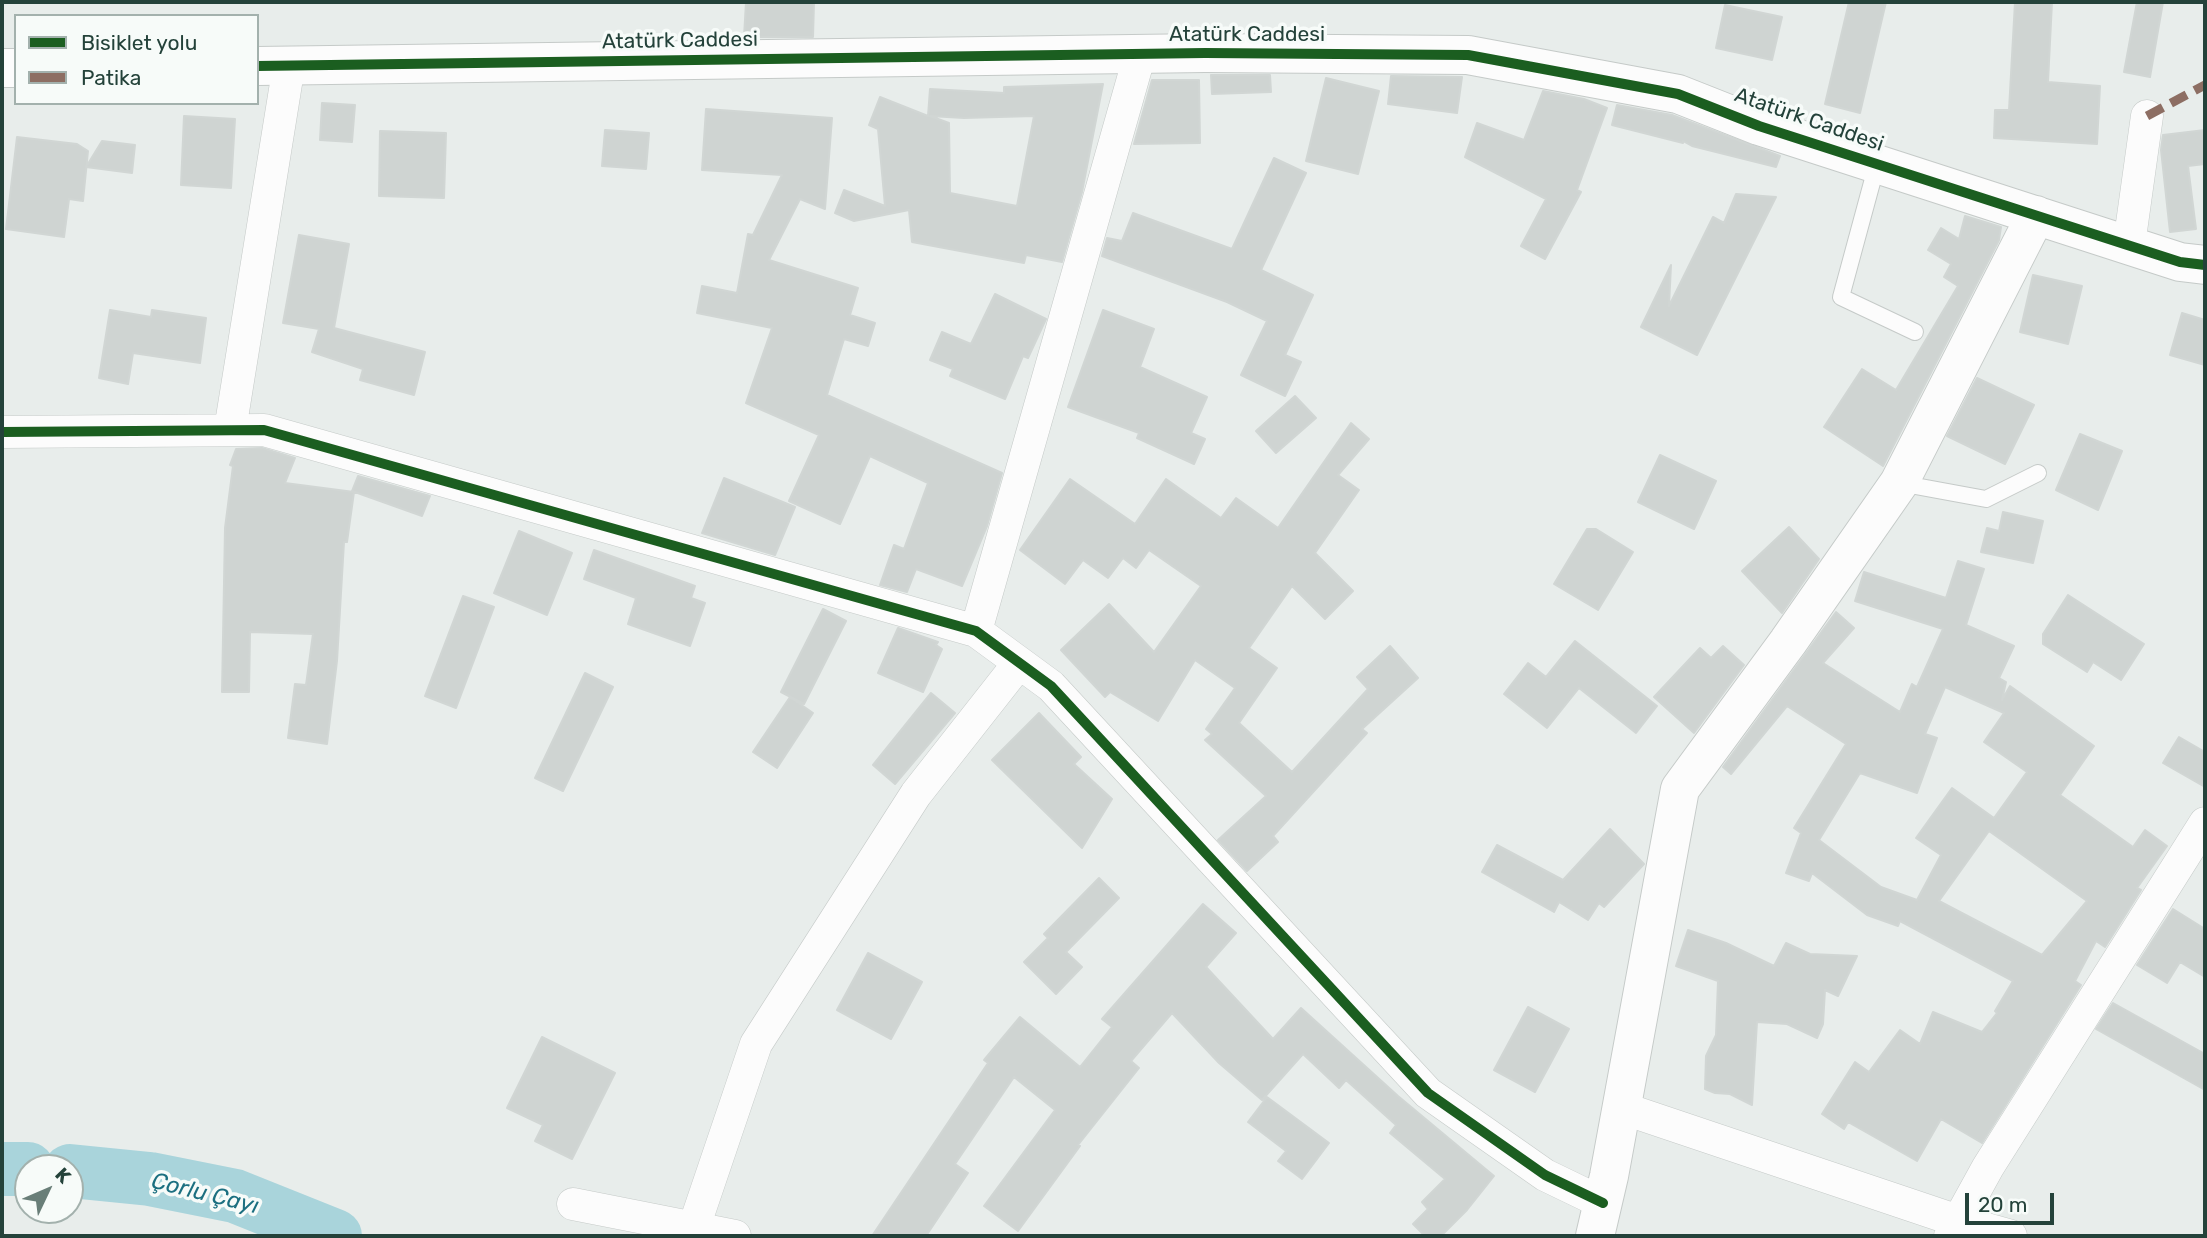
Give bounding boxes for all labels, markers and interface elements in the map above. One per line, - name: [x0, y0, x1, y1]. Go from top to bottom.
- legend: [14, 14, 259, 105]
- street label: Atatürk Caddesi: [1169, 22, 1325, 48]
- street label: Atatürk Caddesi: [602, 27, 758, 55]
- text: Bisiklet yolu: [81, 30, 197, 55]
- text: Patika: [81, 65, 141, 90]
- street label: Atatürk Caddesi: [1731, 83, 1887, 157]
- north arrow: [14, 1154, 84, 1224]
- text: K: [50, 1163, 76, 1188]
- water label: Çorlu Çayı: [149, 1167, 261, 1221]
- scale bar: [1969, 1178, 2058, 1222]
- text: 20 m: [1978, 1192, 2027, 1217]

